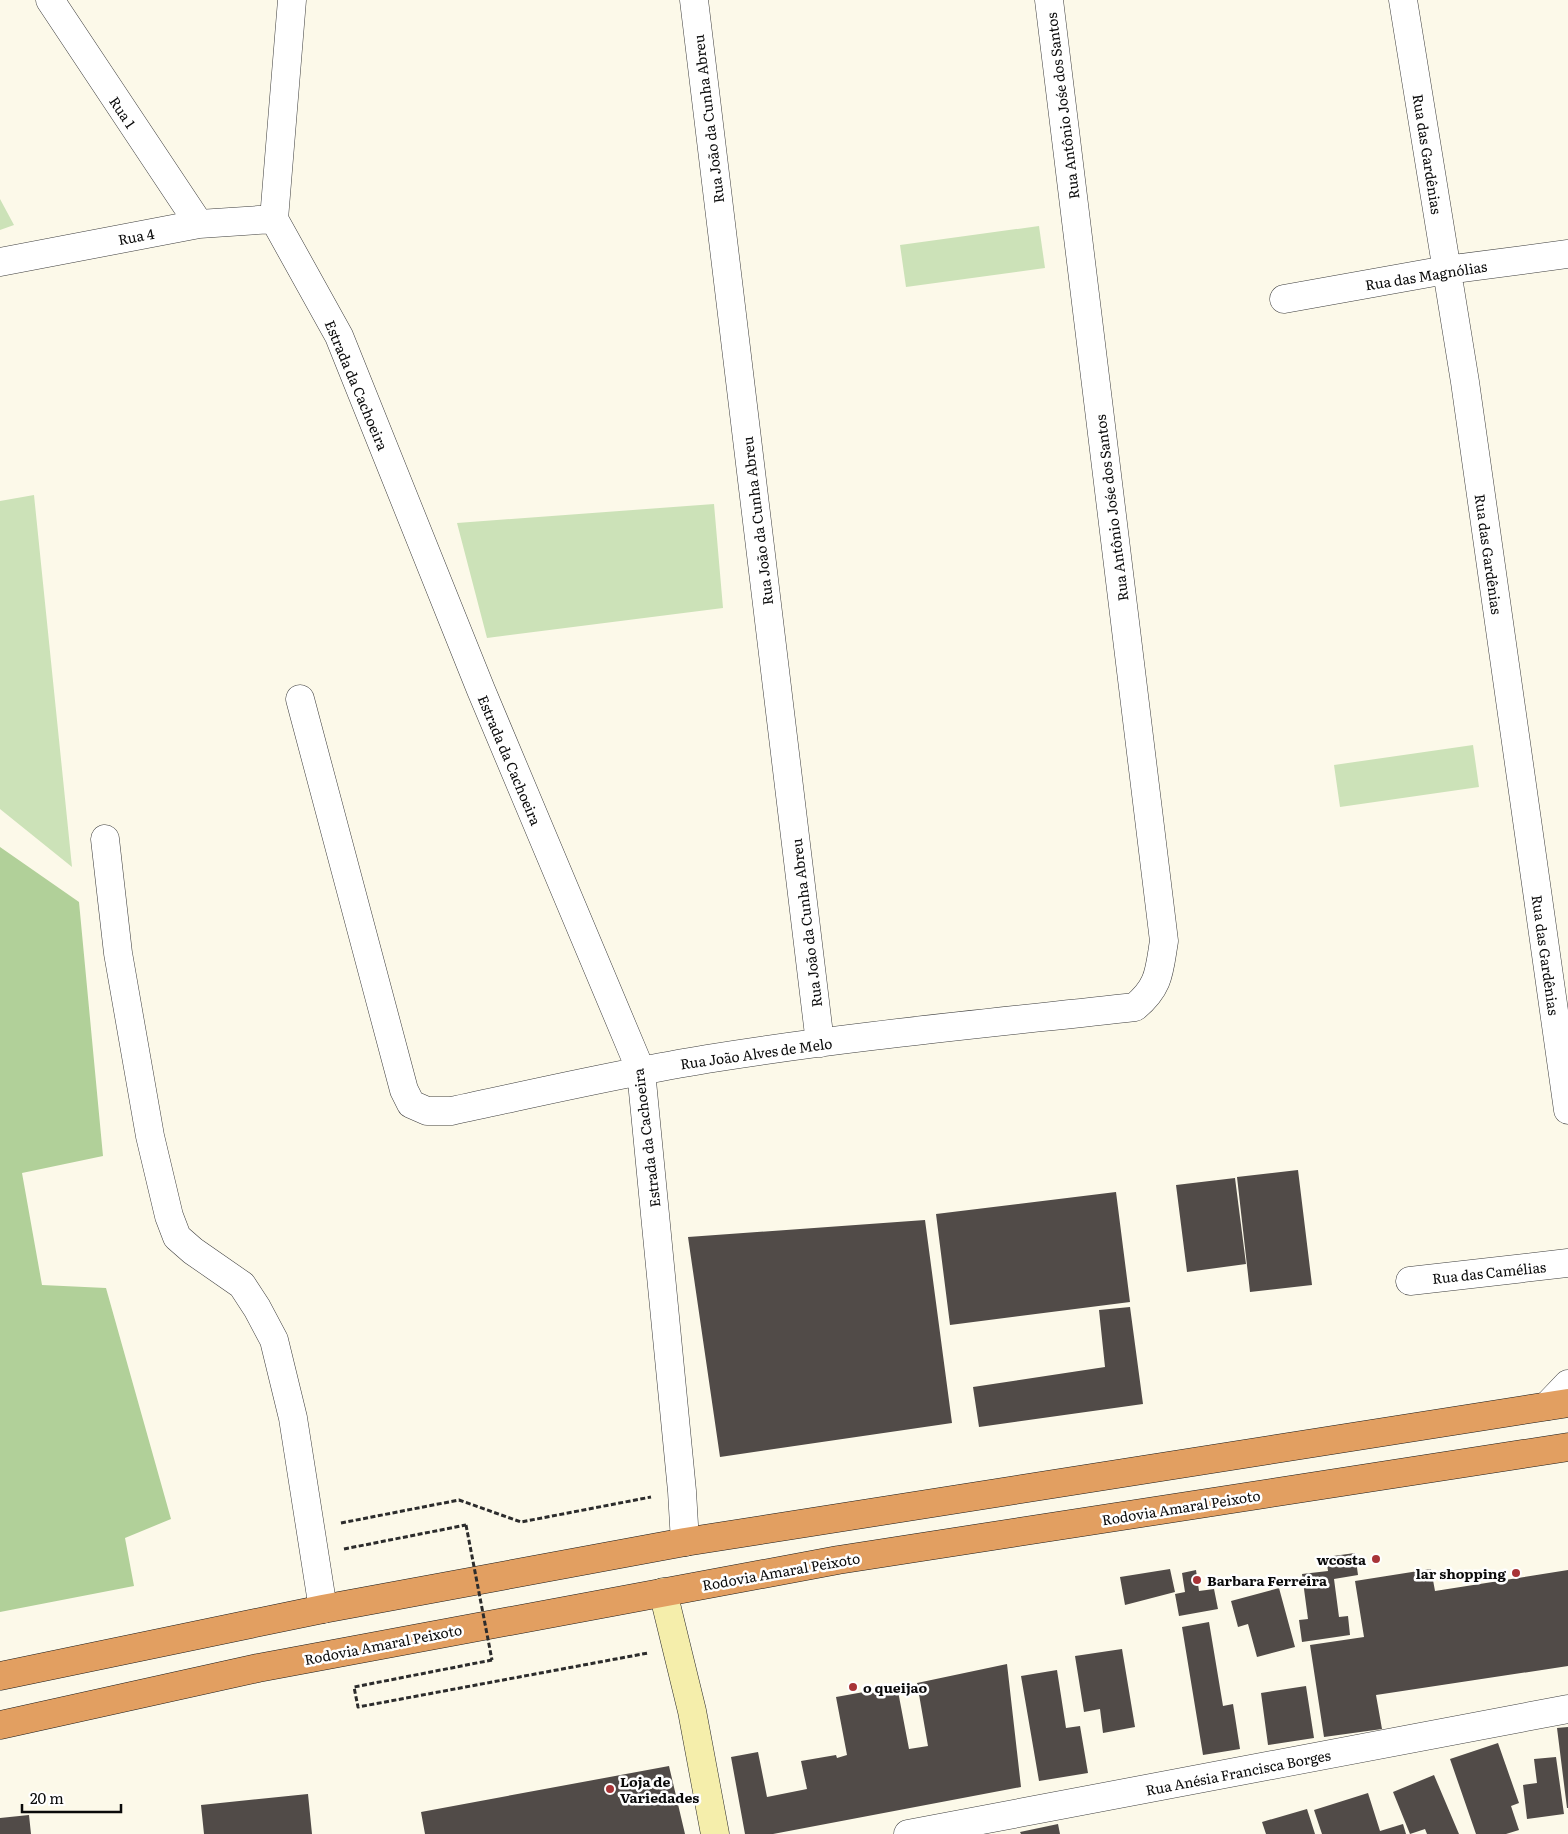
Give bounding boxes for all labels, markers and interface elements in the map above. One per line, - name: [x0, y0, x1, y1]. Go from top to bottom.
- street label: Rua Antônio Jośe dos Santos: [1041, 12, 1083, 200]
- street label: Rua João da Cunha Abreu: [688, 33, 728, 204]
- street label: Rua 1: [105, 92, 141, 132]
- street label: Rua das Gardênias: [1409, 92, 1447, 216]
- street label: Rua 4: [116, 223, 156, 249]
- street label: Rua das Magnólias: [1364, 255, 1488, 295]
- street label: Estrada da Cachoeira: [320, 317, 394, 454]
- street label: Rua Antônio Jośe dos Santos: [1090, 414, 1132, 602]
- street label: Rua João da Cunha Abreu: [737, 435, 777, 606]
- street label: Rua das Gardênias: [1471, 492, 1507, 616]
- street label: Estrada da Cachoeira: [473, 692, 547, 829]
- street label: Rua João da Cunha Abreu: [786, 837, 826, 1008]
- street label: Rua das Gardênias: [1528, 893, 1564, 1017]
- street label: Rua João Alves de Melo: [679, 1032, 833, 1074]
- street label: Estrada da Cachoeira: [627, 1067, 664, 1209]
- street label: Rua das Camélias: [1431, 1256, 1547, 1288]
- street label: Rodovia Amaral Peixoto: [1100, 1485, 1262, 1529]
- street label: Rodovia Amaral Peixoto: [700, 1547, 862, 1595]
- place label: wcosta: [1316, 1549, 1367, 1569]
- marker: wcosta: [1370, 1553, 1382, 1565]
- place label: lar shopping: [1416, 1563, 1507, 1583]
- marker: lar shopping: [1510, 1567, 1522, 1579]
- place label: Barbara Ferreira: [1207, 1570, 1328, 1590]
- marker: Barbara Ferreira: [1191, 1574, 1203, 1586]
- street label: Rodovia Amaral Peixoto: [302, 1619, 464, 1669]
- place label: o queijao: [863, 1677, 928, 1697]
- marker: o queijao: [847, 1681, 859, 1693]
- street label: Rua Anésia Francisca Borges: [1144, 1744, 1332, 1800]
- place label: Loja de Variedades: [620, 1771, 699, 1807]
- scale bar: [22, 1782, 121, 1814]
- marker: Loja de Variedades: [604, 1783, 616, 1795]
- text: 20 m: [30, 1786, 64, 1809]

